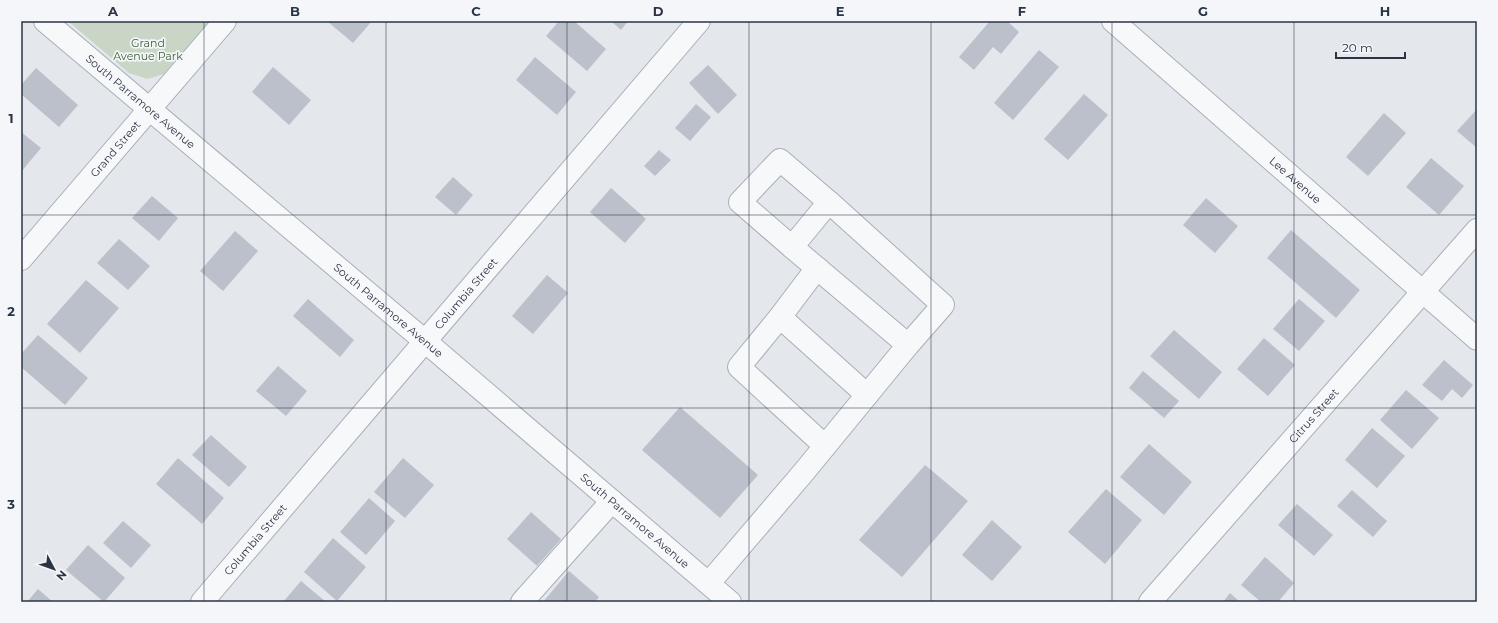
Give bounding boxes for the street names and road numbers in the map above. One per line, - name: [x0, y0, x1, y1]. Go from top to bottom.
- street label: South Parramore Avenue: [83, 51, 198, 152]
- street label: Grand Street: [87, 117, 144, 180]
- street label: Lee Avenue: [1266, 154, 1324, 207]
- street label: Columbia Street: [431, 254, 501, 332]
- street label: South Parramore Avenue: [331, 260, 446, 361]
- street label: Citrus Street: [1286, 385, 1342, 446]
- street label: South Parramore Avenue: [578, 470, 692, 571]
- street label: Columbia Street: [221, 501, 290, 578]

